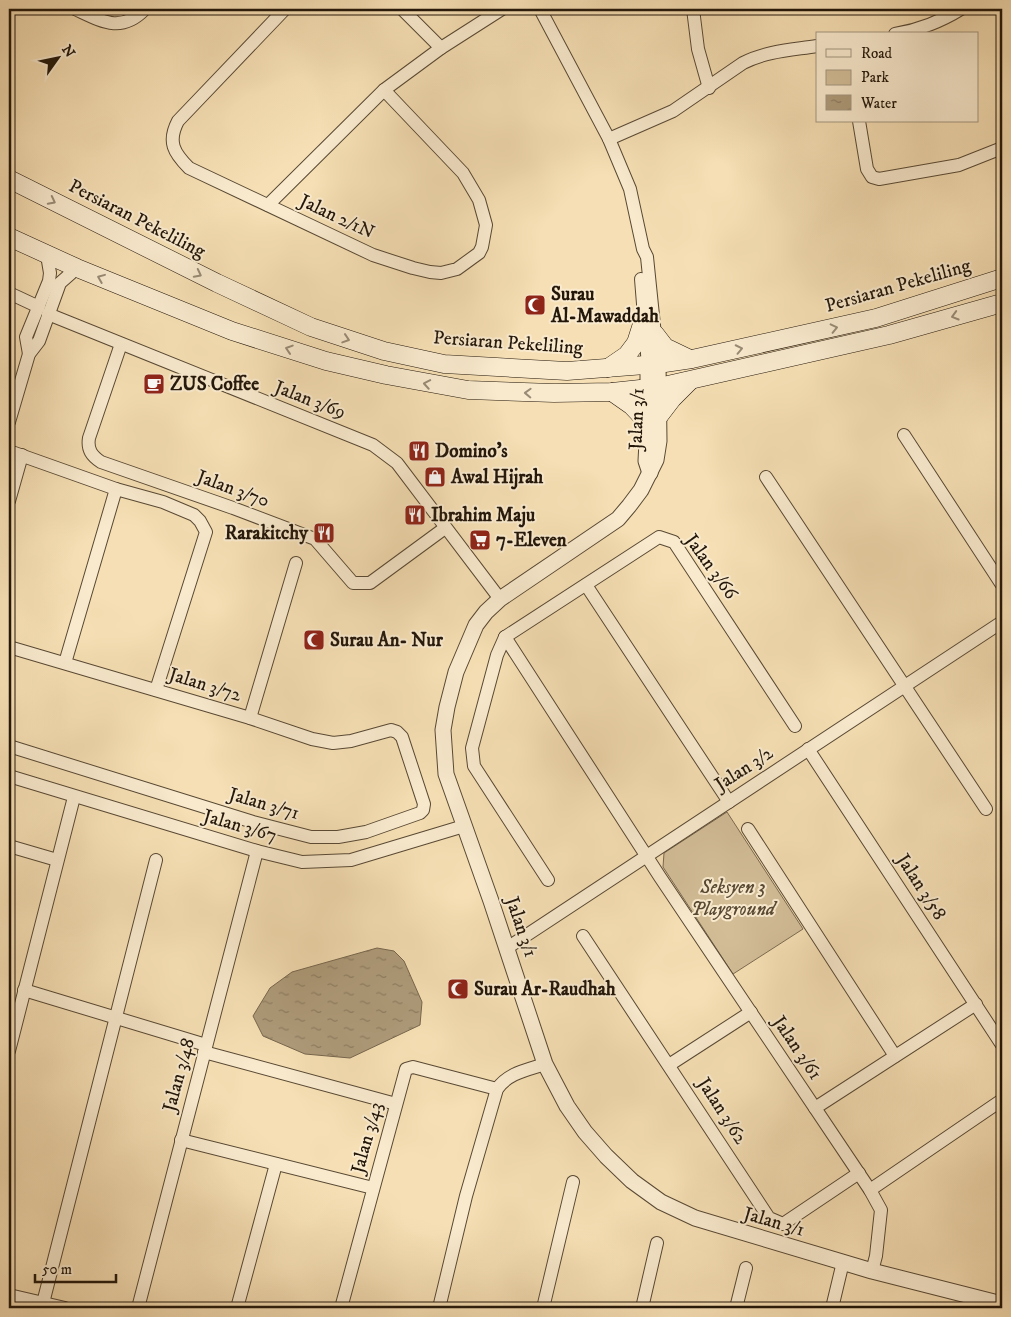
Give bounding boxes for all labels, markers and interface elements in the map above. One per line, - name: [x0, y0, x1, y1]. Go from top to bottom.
- north arrow: [32, 32, 82, 82]
- legend: [816, 32, 978, 122]
- text: N: [57, 42, 79, 62]
- text: Road: [861, 44, 893, 63]
- text: Park: [861, 68, 890, 87]
- text: Water: [860, 94, 897, 113]
- street label: Persiaran Pekeliling: [65, 175, 210, 264]
- street label: Jalan 2/1N: [294, 189, 378, 244]
- one-way arrow: [47, 195, 56, 205]
- street label: Persiaran Pekeliling: [823, 254, 974, 318]
- one-way arrow: [192, 268, 201, 278]
- one-way arrow: [97, 274, 106, 284]
- place label: Surau Al-Mawaddah: [550, 283, 660, 328]
- mosque icon: Surau Al-Mawaddah: [523, 293, 547, 317]
- one-way arrow: [951, 310, 960, 321]
- one-way arrow: [830, 323, 838, 334]
- street label: Persiaran Pekeliling: [432, 326, 585, 360]
- one-way arrow: [341, 333, 350, 343]
- one-way arrow: [735, 344, 744, 355]
- one-way arrow: [285, 345, 293, 355]
- cafe icon: ZUS Coffee: [142, 372, 166, 396]
- place label: ZUS Coffee: [170, 373, 259, 396]
- street label: Jalan 3/69: [269, 375, 349, 424]
- one-way arrow: [423, 379, 431, 389]
- one-way arrow: [524, 387, 532, 398]
- street label: Jalan 3/1: [624, 387, 650, 453]
- restaurant icon: Domino's: [407, 439, 431, 463]
- place label: Domino's: [435, 440, 508, 463]
- street label: Jalan 3/70: [192, 465, 272, 513]
- shop icon: Awal Hijrah: [423, 465, 447, 489]
- place label: Awal Hijrah: [450, 466, 544, 490]
- restaurant icon: Ibrahim Maju: [403, 503, 427, 527]
- place label: Ibrahim Maju: [431, 504, 535, 528]
- restaurant icon: Rarakitchy: [312, 521, 336, 545]
- place label: Rarakitchy: [225, 522, 309, 545]
- supermarket icon: 7-Eleven: [468, 528, 492, 552]
- street label: Jalan 3/66: [678, 528, 743, 605]
- place label: 7-Eleven: [496, 529, 568, 552]
- mosque icon: Surau An- Nur: [302, 628, 326, 652]
- place label: Surau An- Nur: [330, 629, 444, 652]
- street label: Jalan 3/72: [164, 663, 245, 707]
- street label: Jalan 3/2: [709, 741, 778, 797]
- street label: Jalan 3/71: [224, 782, 302, 825]
- street label: Jalan 3/67: [199, 804, 279, 847]
- street label: Jalan 3/58: [890, 848, 951, 924]
- park label: Seksyen 3 Playground: [691, 876, 778, 921]
- street label: Jalan 3/1: [499, 892, 542, 960]
- mosque icon: Surau Ar-Raudhah: [446, 977, 470, 1001]
- place label: Surau Ar-Raudhah: [474, 978, 617, 1001]
- street label: Jalan 3/61: [766, 1010, 827, 1084]
- street label: Jalan 3/48: [158, 1036, 200, 1116]
- street label: Jalan 3/62: [691, 1072, 752, 1149]
- street label: Jalan 3/43: [346, 1100, 388, 1178]
- street label: Jalan 3/1: [739, 1202, 807, 1242]
- scale bar: [35, 1252, 116, 1284]
- text: 50 m: [42, 1260, 72, 1279]

